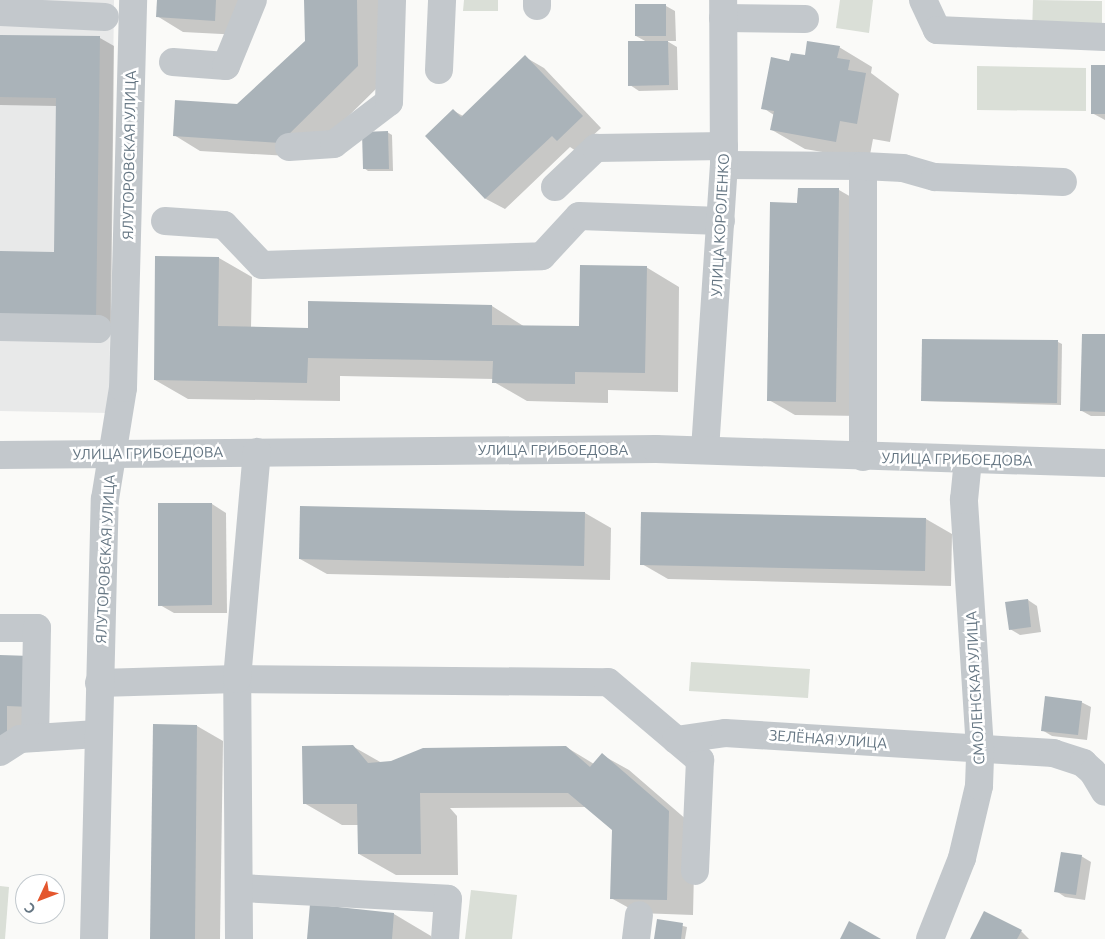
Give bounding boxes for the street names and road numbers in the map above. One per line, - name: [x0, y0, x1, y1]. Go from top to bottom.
- street label: ЯЛУТОРОВСКАЯ УЛИЦА: [119, 70, 139, 240]
- street label: УЛИЦА КОРОЛЕНКО: [707, 153, 733, 297]
- street label: УЛИЦА ГРИБОЕДОВА: [478, 441, 628, 459]
- street label: УЛИЦА ГРИБОЕДОВА: [73, 443, 223, 463]
- street label: УЛИЦА ГРИБОЕДОВА: [882, 449, 1032, 469]
- street label: ЯЛУТОРОВСКАЯ УЛИЦА: [92, 474, 118, 644]
- street label: СМОЛЕНСКАЯ УЛИЦА: [962, 611, 988, 765]
- street label: ЗЕЛЁНАЯ УЛИЦА: [768, 726, 888, 752]

